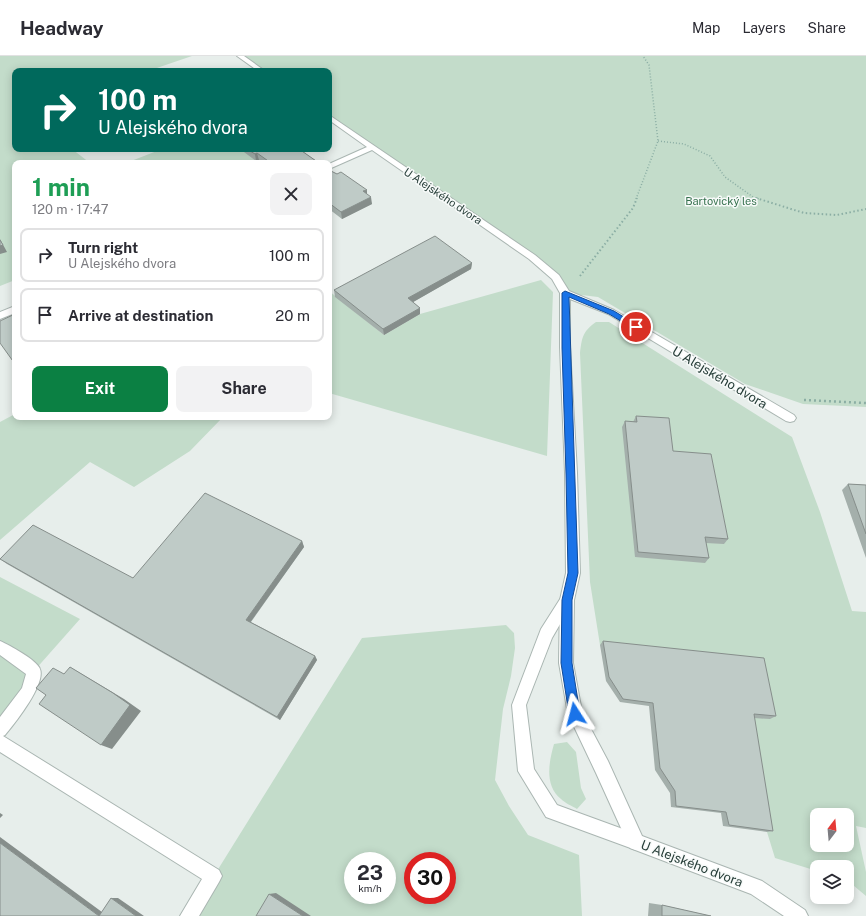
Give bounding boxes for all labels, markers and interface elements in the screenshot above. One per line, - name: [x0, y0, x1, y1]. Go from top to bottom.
- text: Headway: [20, 17, 103, 39]
- text: Map: [692, 20, 720, 36]
- text: Layers: [742, 20, 786, 36]
- text: Share: [808, 20, 846, 36]
- text: 100 m: [98, 83, 177, 116]
- icon: right: [32, 84, 84, 136]
- text: U Alejského dvora: [98, 117, 248, 138]
- street label: U Alejského dvora: [402, 165, 484, 227]
- text: 1 min: [32, 173, 90, 201]
- button: close: [270, 173, 312, 215]
- park label: Bartovický les: [685, 195, 757, 207]
- text: 120 m · 17:47: [32, 202, 109, 217]
- text: Turn right: [68, 239, 138, 256]
- icon: right: [34, 244, 56, 266]
- text: 100 m: [269, 247, 310, 264]
- text: U Alejského dvora: [68, 256, 176, 271]
- icon: arrive: [34, 304, 56, 326]
- text: Arrive at destination: [68, 307, 213, 324]
- text: 20 m: [275, 307, 310, 324]
- pin: [619, 310, 653, 344]
- icon: arrive: [625, 316, 647, 338]
- street label: U Alejského dvora: [670, 343, 770, 412]
- button: Exit: [32, 366, 168, 412]
- button: Share: [176, 366, 312, 412]
- position arrow: [554, 693, 596, 735]
- north arrow: [810, 808, 854, 852]
- map controls: [810, 808, 854, 904]
- street label: U Alejského dvora: [639, 837, 745, 890]
- speed limit sign: 30: [404, 852, 456, 904]
- button: layers: [810, 860, 854, 904]
- text: 23: [357, 861, 383, 885]
- text: km/h: [358, 882, 382, 894]

